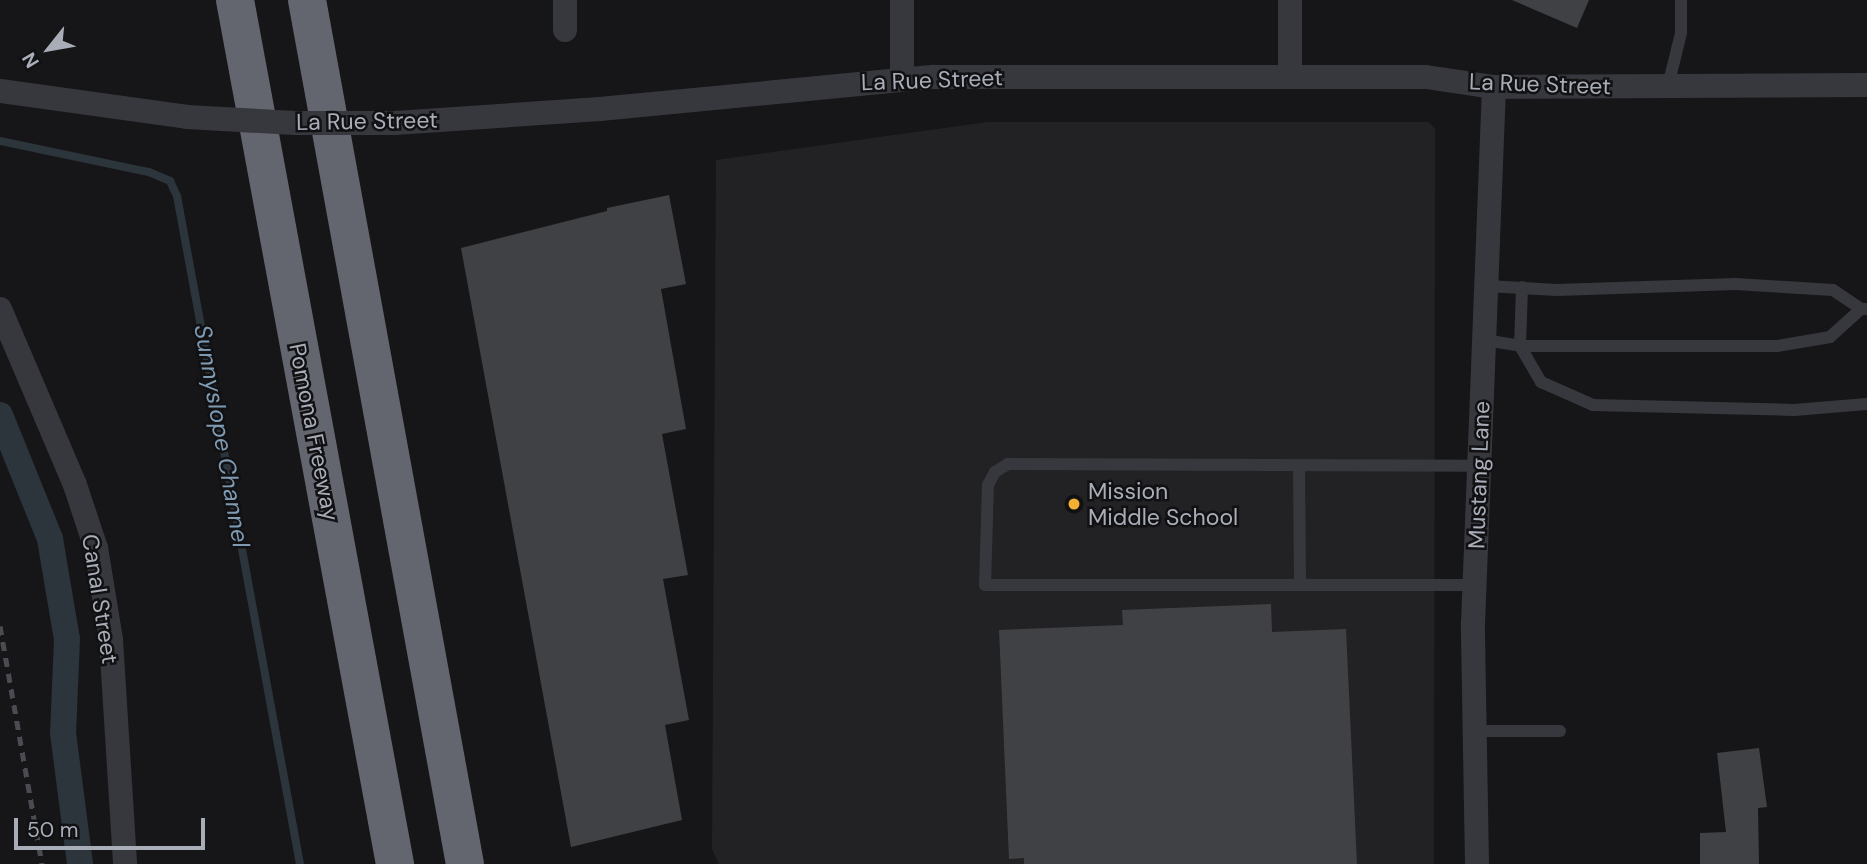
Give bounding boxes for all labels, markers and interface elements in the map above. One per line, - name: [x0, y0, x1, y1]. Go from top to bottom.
- north arrow: [14, 14, 84, 84]
- text: N: [16, 48, 45, 72]
- street label: La Rue Street: [861, 64, 1003, 96]
- street label: La Rue Street: [1469, 68, 1611, 100]
- street label: La Rue Street: [296, 106, 438, 136]
- water label: Sunnyslope Channel: [188, 322, 256, 550]
- street label: Pomona Freeway: [283, 341, 345, 523]
- street label: Mustang Lane: [1463, 400, 1495, 550]
- place label: Mission Middle School: [1088, 477, 1238, 531]
- marker: Mission Middle School: [1066, 496, 1082, 512]
- street label: Canal Street: [76, 532, 124, 666]
- scale bar: [18, 804, 208, 848]
- text: 50 m: [27, 816, 78, 844]

